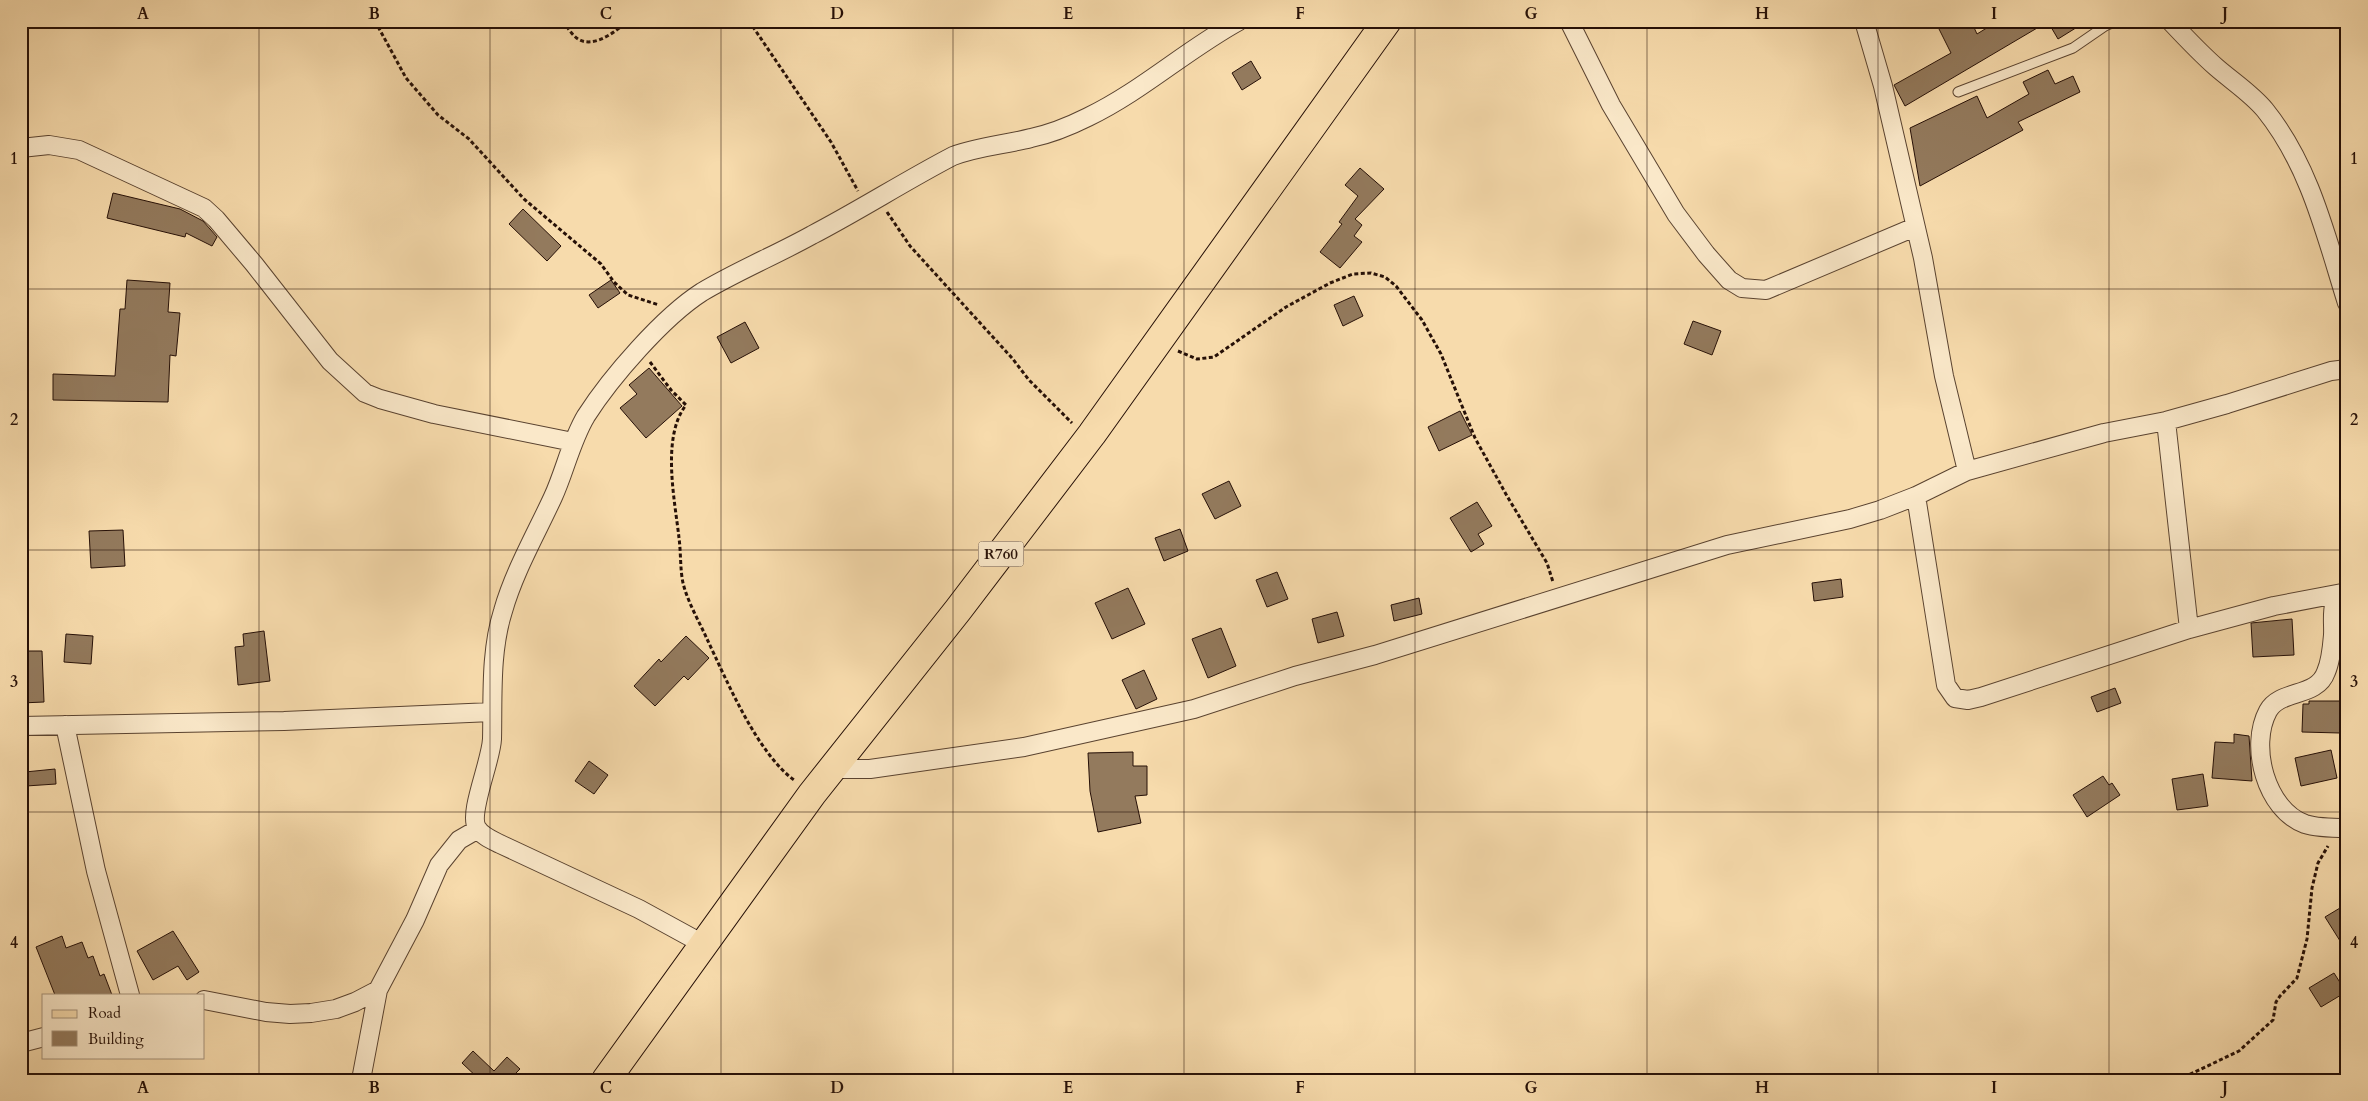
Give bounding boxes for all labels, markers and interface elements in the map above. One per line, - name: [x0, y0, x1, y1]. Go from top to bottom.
- text: A: [137, 3, 149, 25]
- text: B: [368, 3, 380, 25]
- text: C: [600, 3, 612, 25]
- text: D: [830, 3, 844, 25]
- text: E: [1063, 3, 1073, 25]
- text: F: [1295, 3, 1305, 25]
- text: G: [1524, 3, 1538, 25]
- text: H: [1755, 3, 1769, 25]
- text: I: [1991, 3, 1997, 25]
- text: J: [2220, 3, 2228, 25]
- text: 1: [10, 148, 18, 170]
- text: 1: [2350, 148, 2358, 170]
- text: 2: [10, 409, 18, 431]
- text: 2: [2350, 409, 2358, 431]
- road number: R760: [978, 542, 1024, 566]
- text: 3: [10, 671, 18, 693]
- text: 3: [2350, 671, 2358, 693]
- text: 4: [10, 932, 18, 954]
- text: 4: [2350, 932, 2358, 954]
- legend: [42, 994, 205, 1058]
- text: Road: [88, 1003, 121, 1023]
- text: Building: [88, 1029, 144, 1049]
- text: A: [137, 1077, 149, 1099]
- text: B: [368, 1077, 380, 1099]
- text: C: [600, 1077, 612, 1099]
- text: D: [830, 1077, 844, 1099]
- text: E: [1063, 1077, 1073, 1099]
- text: F: [1295, 1077, 1305, 1099]
- text: G: [1524, 1077, 1538, 1099]
- text: H: [1755, 1077, 1769, 1099]
- text: I: [1991, 1077, 1997, 1099]
- text: J: [2220, 1077, 2228, 1099]

